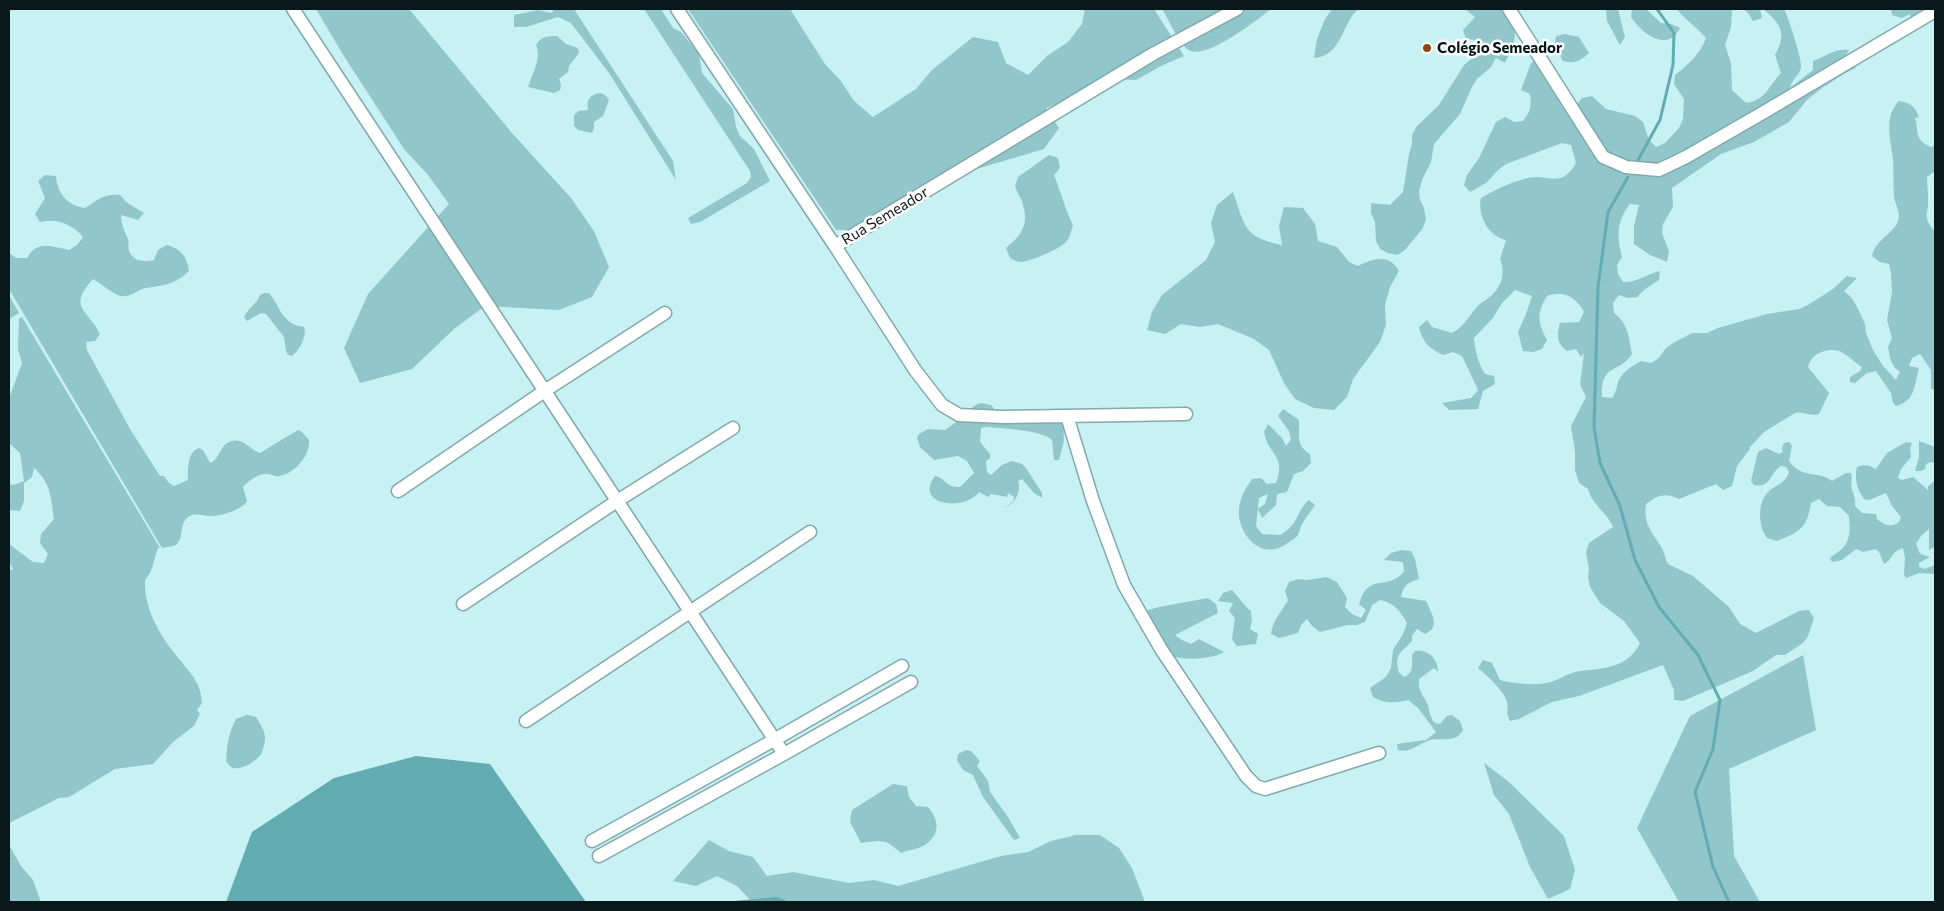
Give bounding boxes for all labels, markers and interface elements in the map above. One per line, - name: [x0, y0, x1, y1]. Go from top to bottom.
- place label: Colégio Semeador: [1437, 39, 1562, 57]
- marker: Colégio Semeador: [1421, 42, 1433, 54]
- street label: Rua Semeador: [838, 183, 932, 249]

